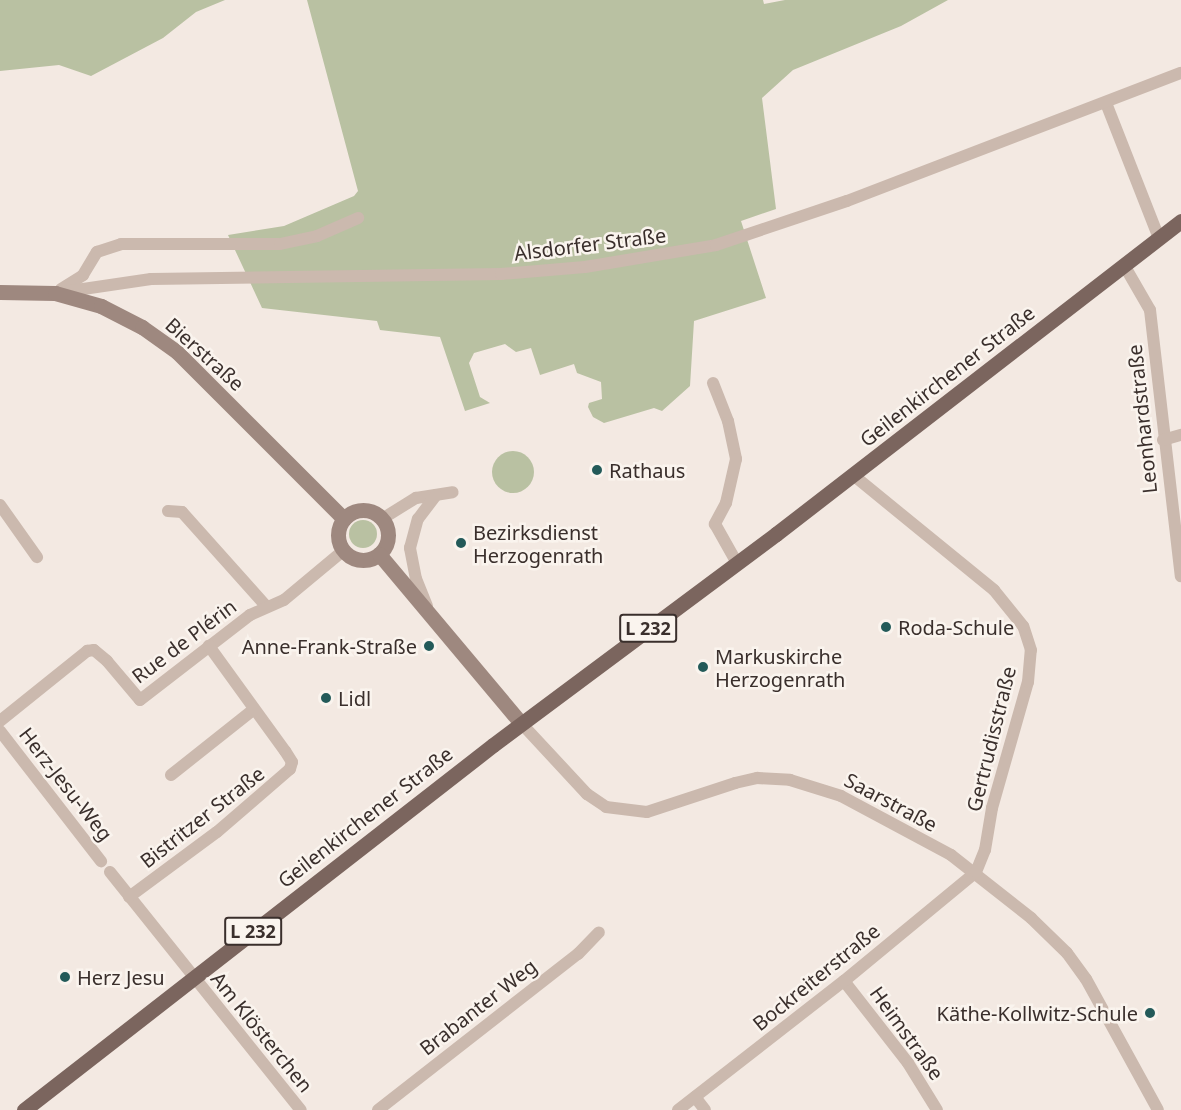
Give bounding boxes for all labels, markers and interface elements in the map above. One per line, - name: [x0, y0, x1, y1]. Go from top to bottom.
- street label: Alsdorfer Straße: [513, 223, 667, 265]
- street label: Geilenkirchener Straße: [855, 300, 1039, 452]
- street label: Bierstraße: [161, 312, 249, 396]
- street label: Leonhardstraße: [1122, 343, 1162, 495]
- place label: Rathaus: [609, 458, 685, 482]
- marker: Rathaus: [590, 463, 604, 477]
- place label: Bezirksdienst Herzogenrath: [473, 520, 603, 567]
- marker: Bezirksdienst Herzogenrath: [454, 536, 468, 550]
- street label: Rue de Plérin: [127, 594, 241, 688]
- road number: L 232: [618, 613, 678, 643]
- place label: Roda-Schule: [898, 615, 1014, 639]
- marker: Roda-Schule: [879, 620, 893, 634]
- place label: Anne-Frank-Straße: [242, 634, 417, 658]
- marker: Anne-Frank-Straße: [422, 639, 436, 653]
- place label: Markuskirche Herzogenrath: [715, 644, 845, 691]
- marker: Markuskirche Herzogenrath: [696, 660, 710, 674]
- street label: Gertrudisstraße: [961, 664, 1021, 814]
- place label: Lidl: [338, 686, 371, 710]
- marker: Lidl: [319, 691, 333, 705]
- street label: Herz-Jesu-Weg: [14, 723, 118, 845]
- street label: Geilenkirchener Straße: [273, 741, 457, 893]
- street label: Bistritzer Straße: [135, 761, 269, 873]
- street label: Saarstraße: [841, 768, 941, 836]
- road number: L 232: [223, 916, 283, 946]
- street label: Bockreiterstraße: [748, 919, 884, 1035]
- street label: Brabanter Weg: [415, 954, 541, 1060]
- place label: Herz Jesu: [77, 965, 165, 989]
- street label: Am Klösterchen: [206, 967, 318, 1097]
- marker: Herz Jesu: [58, 970, 72, 984]
- street label: Heimstraße: [865, 982, 949, 1084]
- place label: Käthe-Kollwitz-Schule: [937, 1001, 1138, 1025]
- marker: Käthe-Kollwitz-Schule: [1143, 1006, 1157, 1020]

